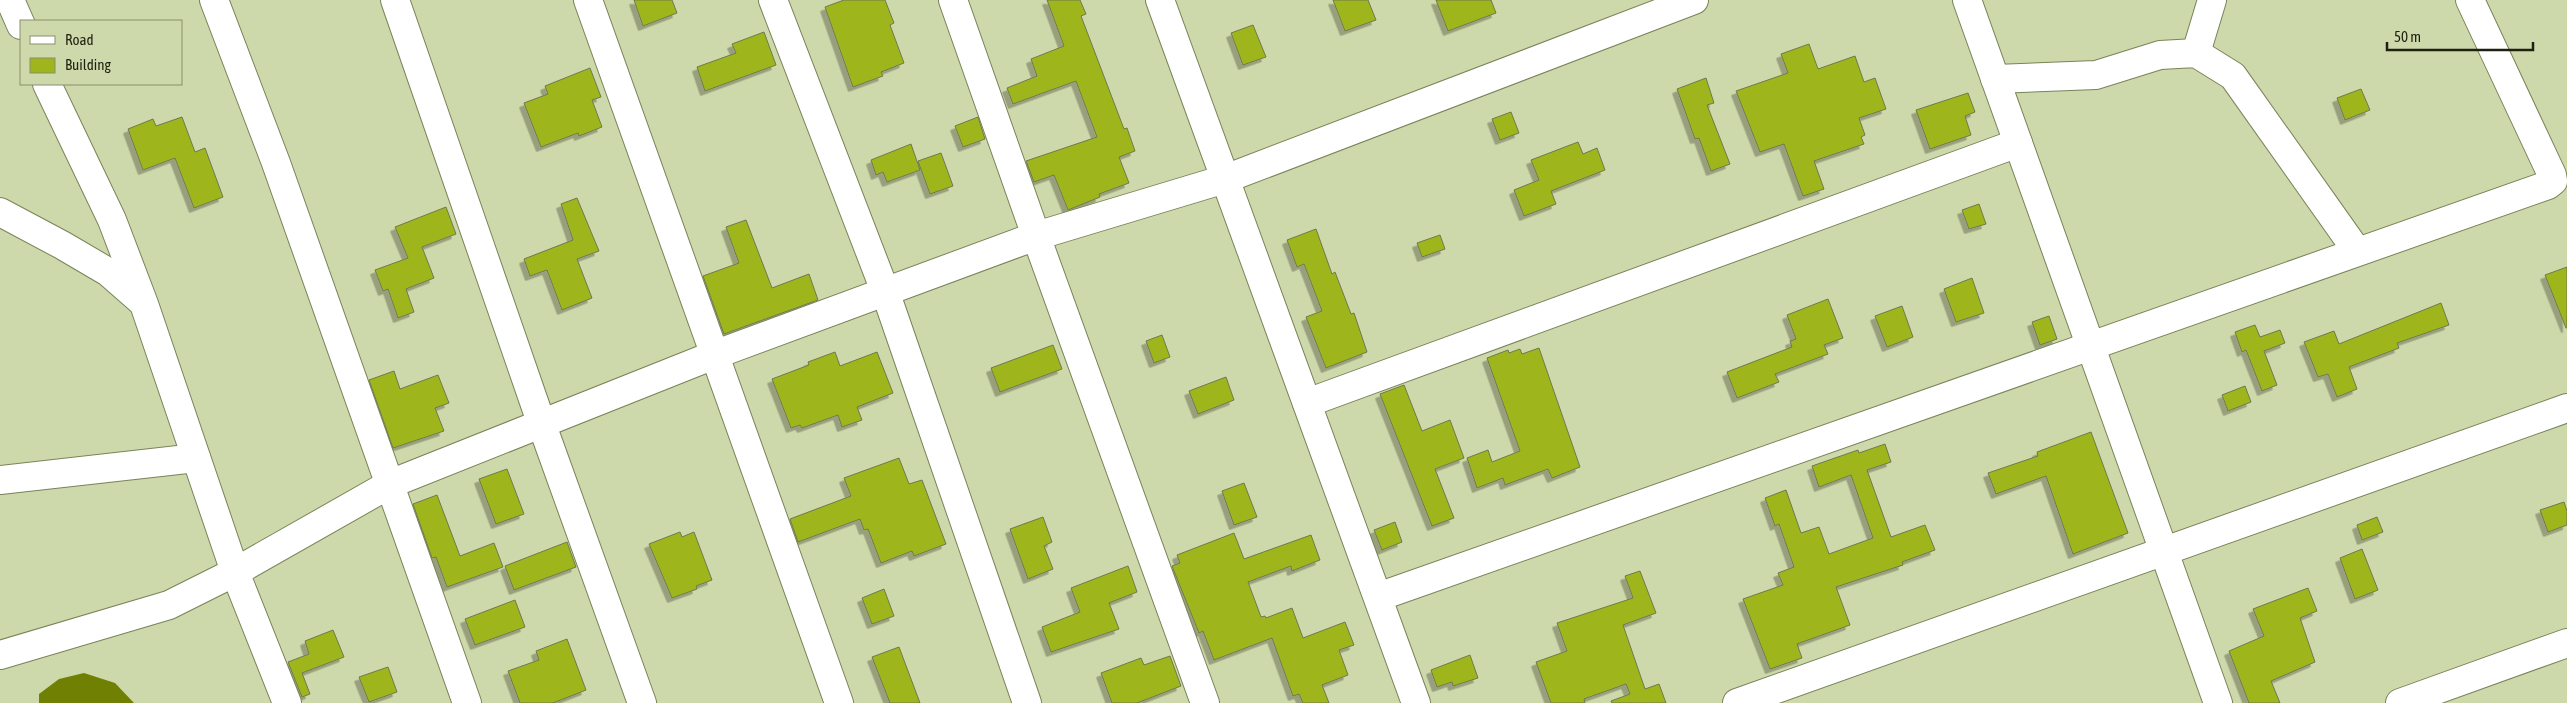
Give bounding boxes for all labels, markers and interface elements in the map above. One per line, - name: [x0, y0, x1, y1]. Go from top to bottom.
- legend: [20, 20, 182, 85]
- scale bar: [2387, 20, 2533, 52]
- text: 50 m: [2394, 28, 2421, 45]
- text: Road: [65, 31, 94, 48]
- text: Building: [65, 56, 111, 73]

